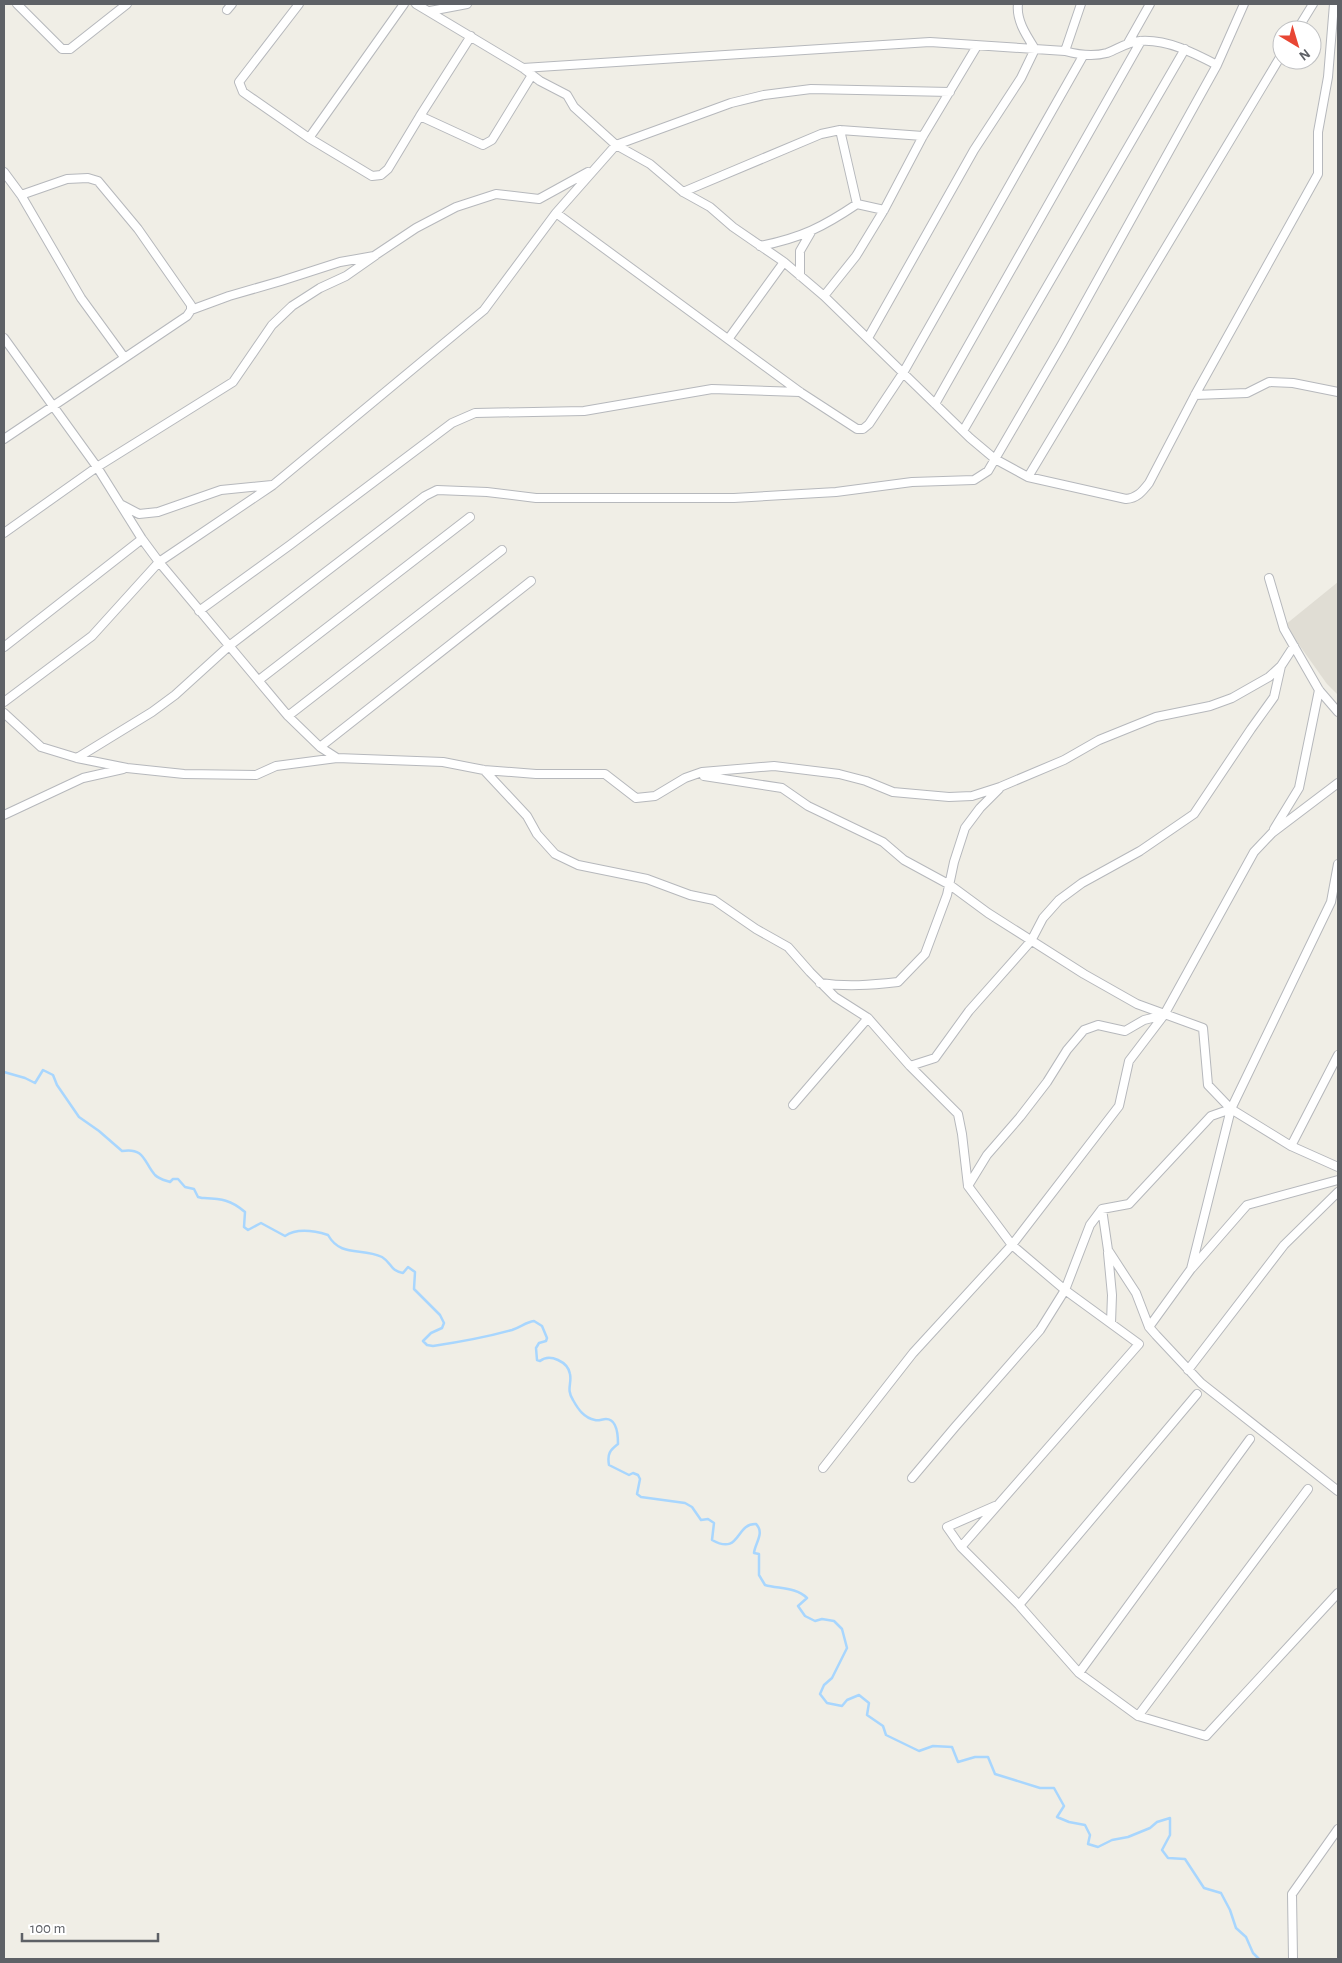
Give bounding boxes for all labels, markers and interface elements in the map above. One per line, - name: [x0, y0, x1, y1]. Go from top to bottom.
- north arrow: [1272, 20, 1322, 70]
- text: N: [1296, 46, 1313, 63]
- scale bar: [22, 1910, 159, 1942]
- text: 100 m: [30, 1921, 65, 1936]

